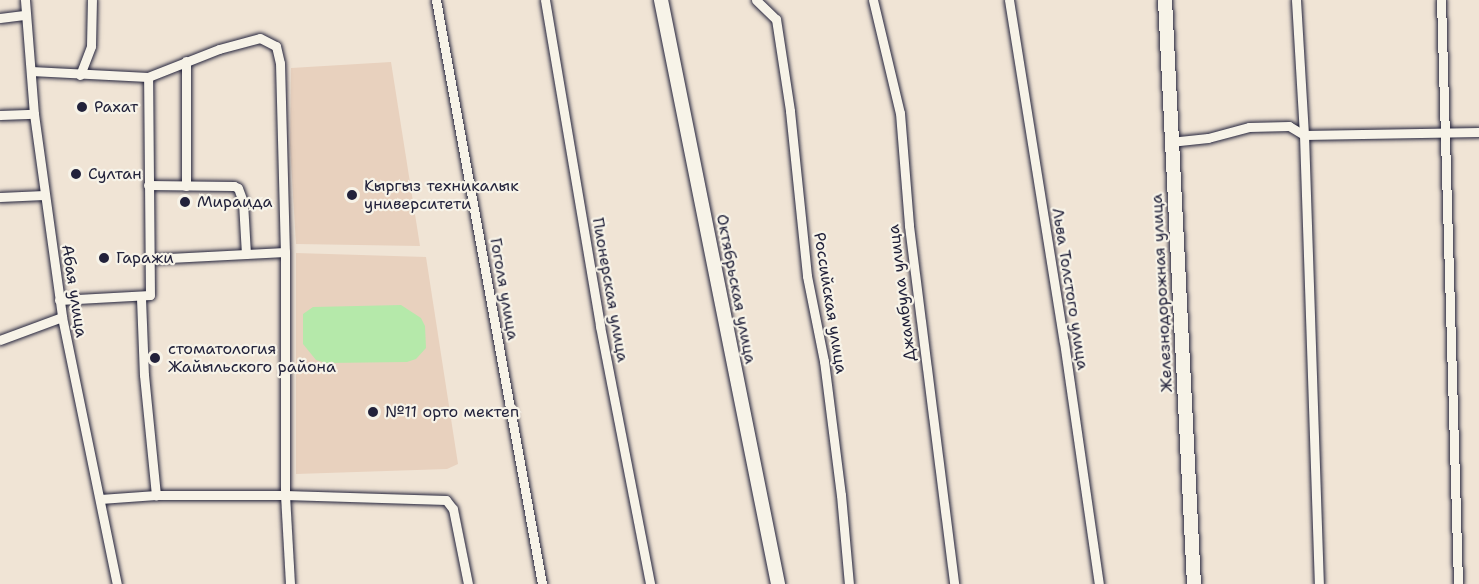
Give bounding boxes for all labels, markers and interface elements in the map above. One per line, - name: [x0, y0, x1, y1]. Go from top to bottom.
- place label: Рахат: [94, 97, 138, 117]
- marker: Рахат: [75, 100, 89, 114]
- place label: Султан: [88, 164, 142, 184]
- marker: Султан: [69, 167, 83, 181]
- place label: Кыргыз техникалык университети: [364, 176, 519, 214]
- marker: Кыргыз техникалык университети: [345, 188, 359, 202]
- place label: Мираида: [197, 192, 272, 212]
- street label: Железнодорожная улица: [1147, 193, 1177, 393]
- marker: Мираида: [178, 195, 192, 209]
- street label: Льва Толстого улица: [1048, 207, 1092, 371]
- street label: Октябрьская улица: [712, 212, 760, 366]
- street label: Пионерская улица: [588, 216, 632, 364]
- street label: Джамбула улица: [884, 223, 920, 363]
- street label: Российская улица: [809, 231, 851, 375]
- street label: Гоголя улица: [486, 236, 522, 342]
- street label: Абая улица: [57, 243, 91, 339]
- place label: Гаражи: [116, 248, 174, 268]
- marker: Гаражи: [97, 251, 111, 265]
- place label: стоматология Жайыльского района: [168, 339, 336, 377]
- marker: стоматология Жайыльского района: [146, 349, 164, 367]
- place label: №11 орто мектеп: [385, 402, 519, 422]
- marker: №11 орто мектеп: [366, 405, 380, 419]

